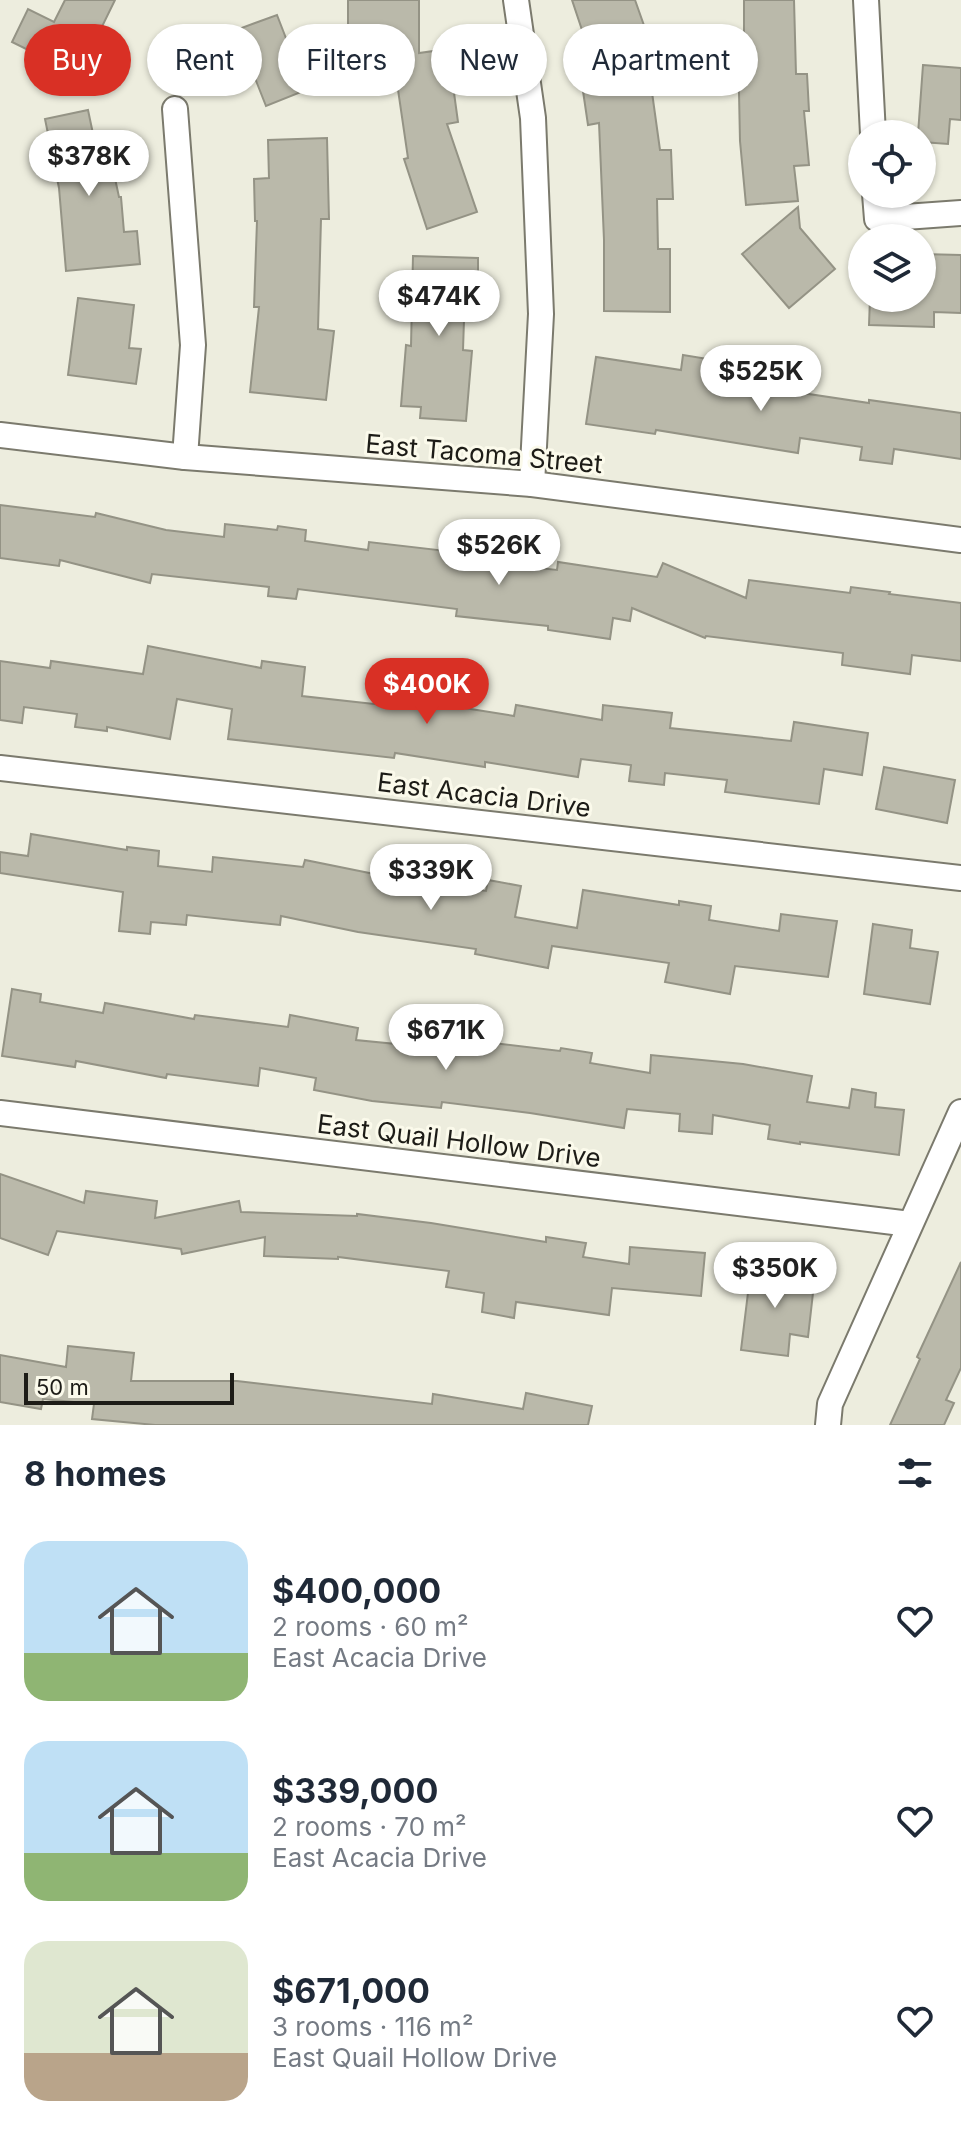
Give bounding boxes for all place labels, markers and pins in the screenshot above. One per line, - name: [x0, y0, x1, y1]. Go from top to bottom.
- pin: $378K: [33, 130, 145, 198]
- pin: $474K: [383, 270, 495, 338]
- pin: $525K: [705, 345, 817, 413]
- pin: $526K: [443, 519, 555, 587]
- pin: $400K: [371, 658, 483, 726]
- pin: $339K: [375, 844, 487, 912]
- pin: $671K: [390, 1004, 502, 1072]
- pin: $350K: [719, 1242, 831, 1310]

